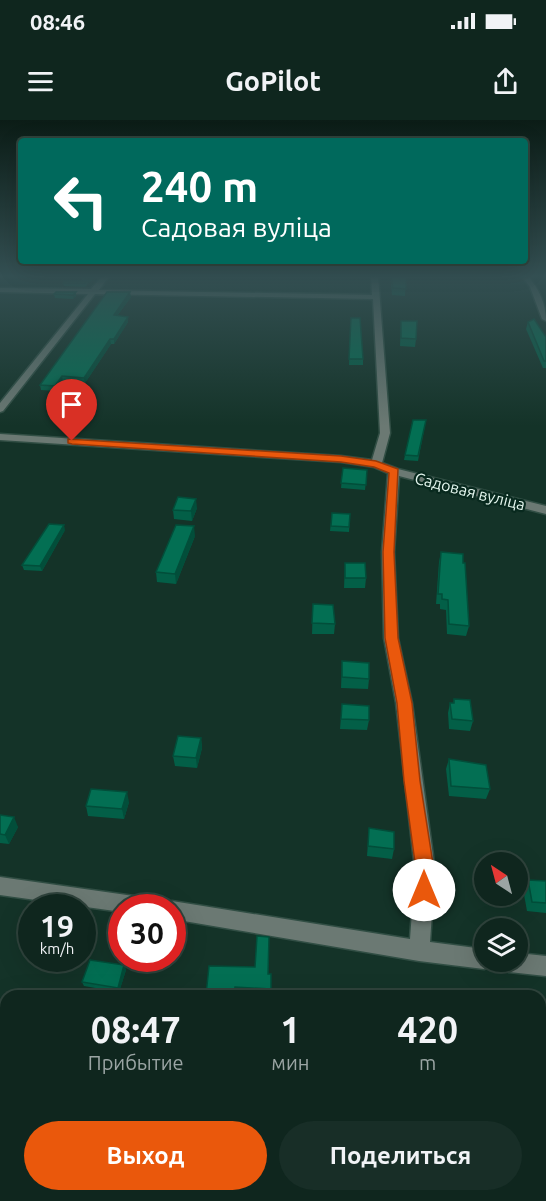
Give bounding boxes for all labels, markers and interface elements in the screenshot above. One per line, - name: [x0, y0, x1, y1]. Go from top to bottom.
- text: 08:46: [30, 9, 85, 34]
- icon: menu: [24, 65, 57, 98]
- icon: share: [489, 65, 522, 98]
- text: GoPilot: [225, 66, 321, 96]
- icon: left: [42, 162, 120, 240]
- text: 240 m: [141, 163, 258, 210]
- text: Садовая вуліца: [141, 212, 332, 242]
- pin: [46, 379, 97, 441]
- icon: arrive: [55, 388, 88, 421]
- street label: Садовая вуліца: [413, 469, 527, 513]
- north arrow: [474, 852, 528, 906]
- map controls: [474, 852, 528, 972]
- position arrow: [392, 858, 456, 922]
- speed limit sign: 30: [108, 894, 186, 972]
- text: 19: [40, 909, 74, 943]
- button: layers: [474, 918, 528, 972]
- text: km/h: [40, 940, 74, 957]
- text: 08:47: [91, 1009, 181, 1050]
- text: 1: [280, 1009, 301, 1050]
- text: 420: [397, 1009, 458, 1050]
- text: Прибытие: [88, 1051, 184, 1074]
- text: мин: [271, 1051, 309, 1074]
- text: m: [419, 1051, 436, 1074]
- button: Выход: [24, 1121, 267, 1190]
- button: Поделиться: [279, 1121, 522, 1190]

